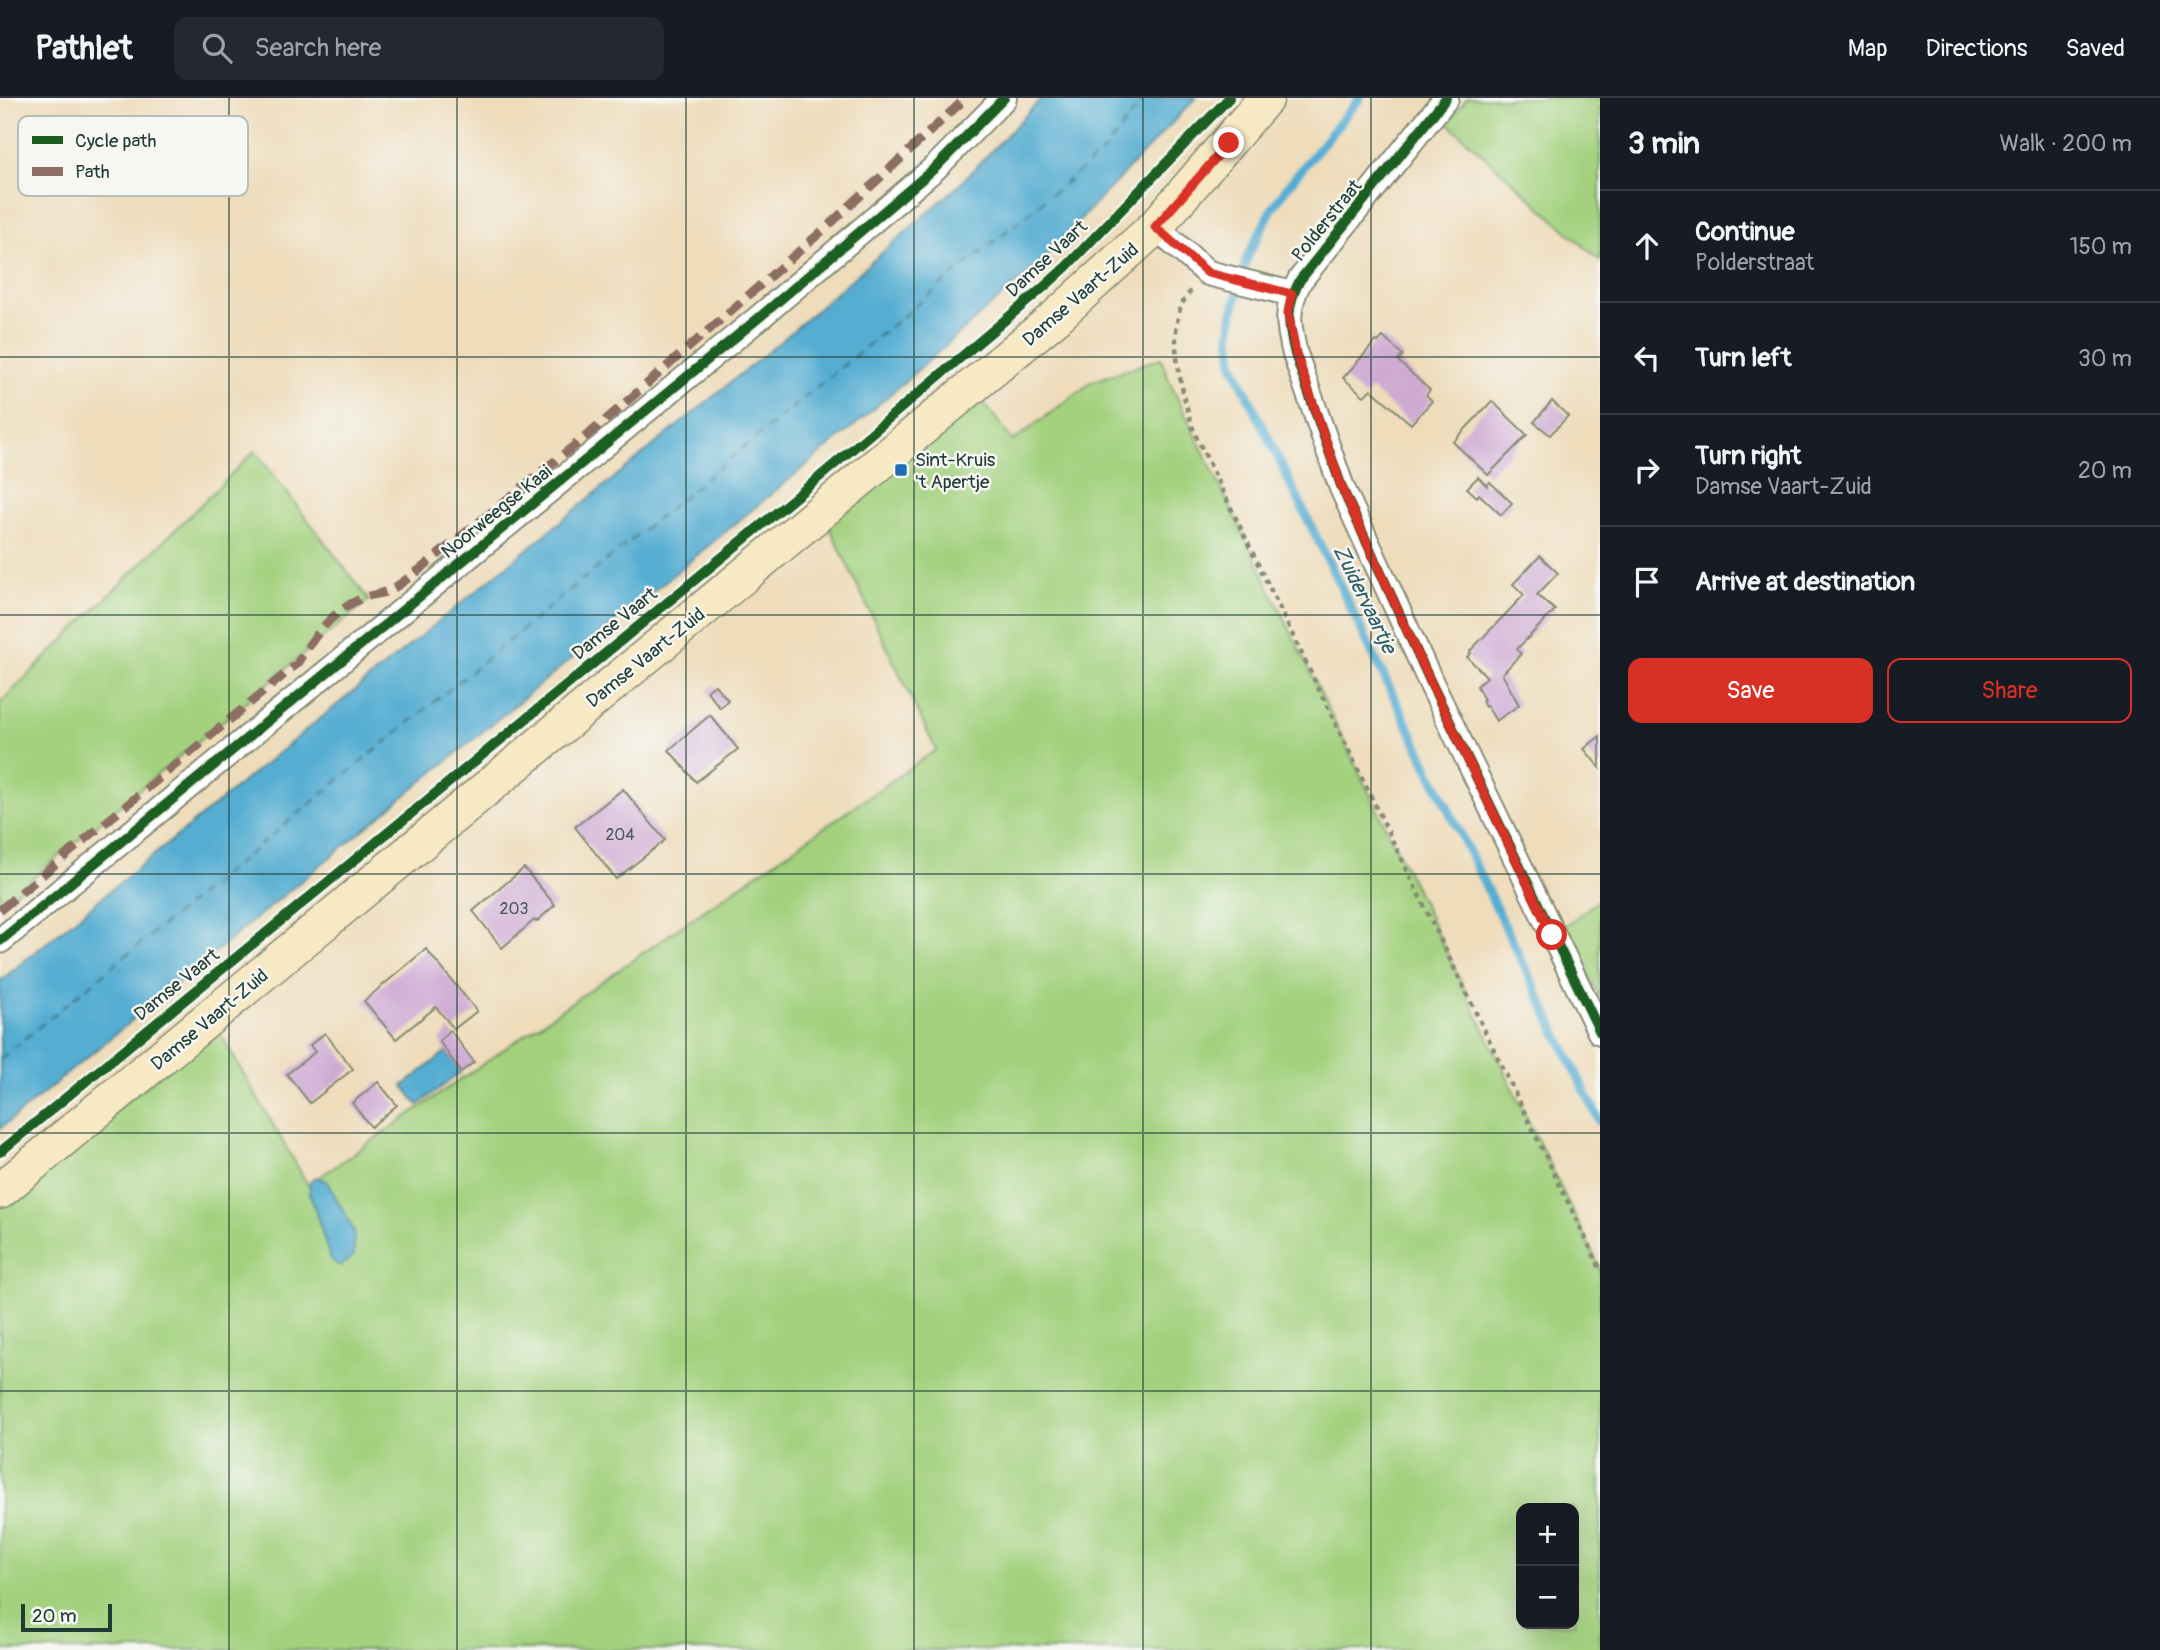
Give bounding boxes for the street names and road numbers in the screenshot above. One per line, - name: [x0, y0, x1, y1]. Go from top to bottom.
- street label: Polderstraat: [1286, 175, 1367, 266]
- street label: Damse Vaart: [1001, 215, 1093, 303]
- street label: Damse Vaart-Zuid: [1018, 238, 1144, 352]
- street label: Noorweegse Kaai: [436, 460, 557, 564]
- street label: Damse Vaart: [567, 582, 662, 665]
- street label: Damse Vaart-Zuid: [581, 602, 710, 713]
- street label: Damse Vaart: [129, 943, 224, 1026]
- street label: Damse Vaart-Zuid: [146, 964, 273, 1076]

